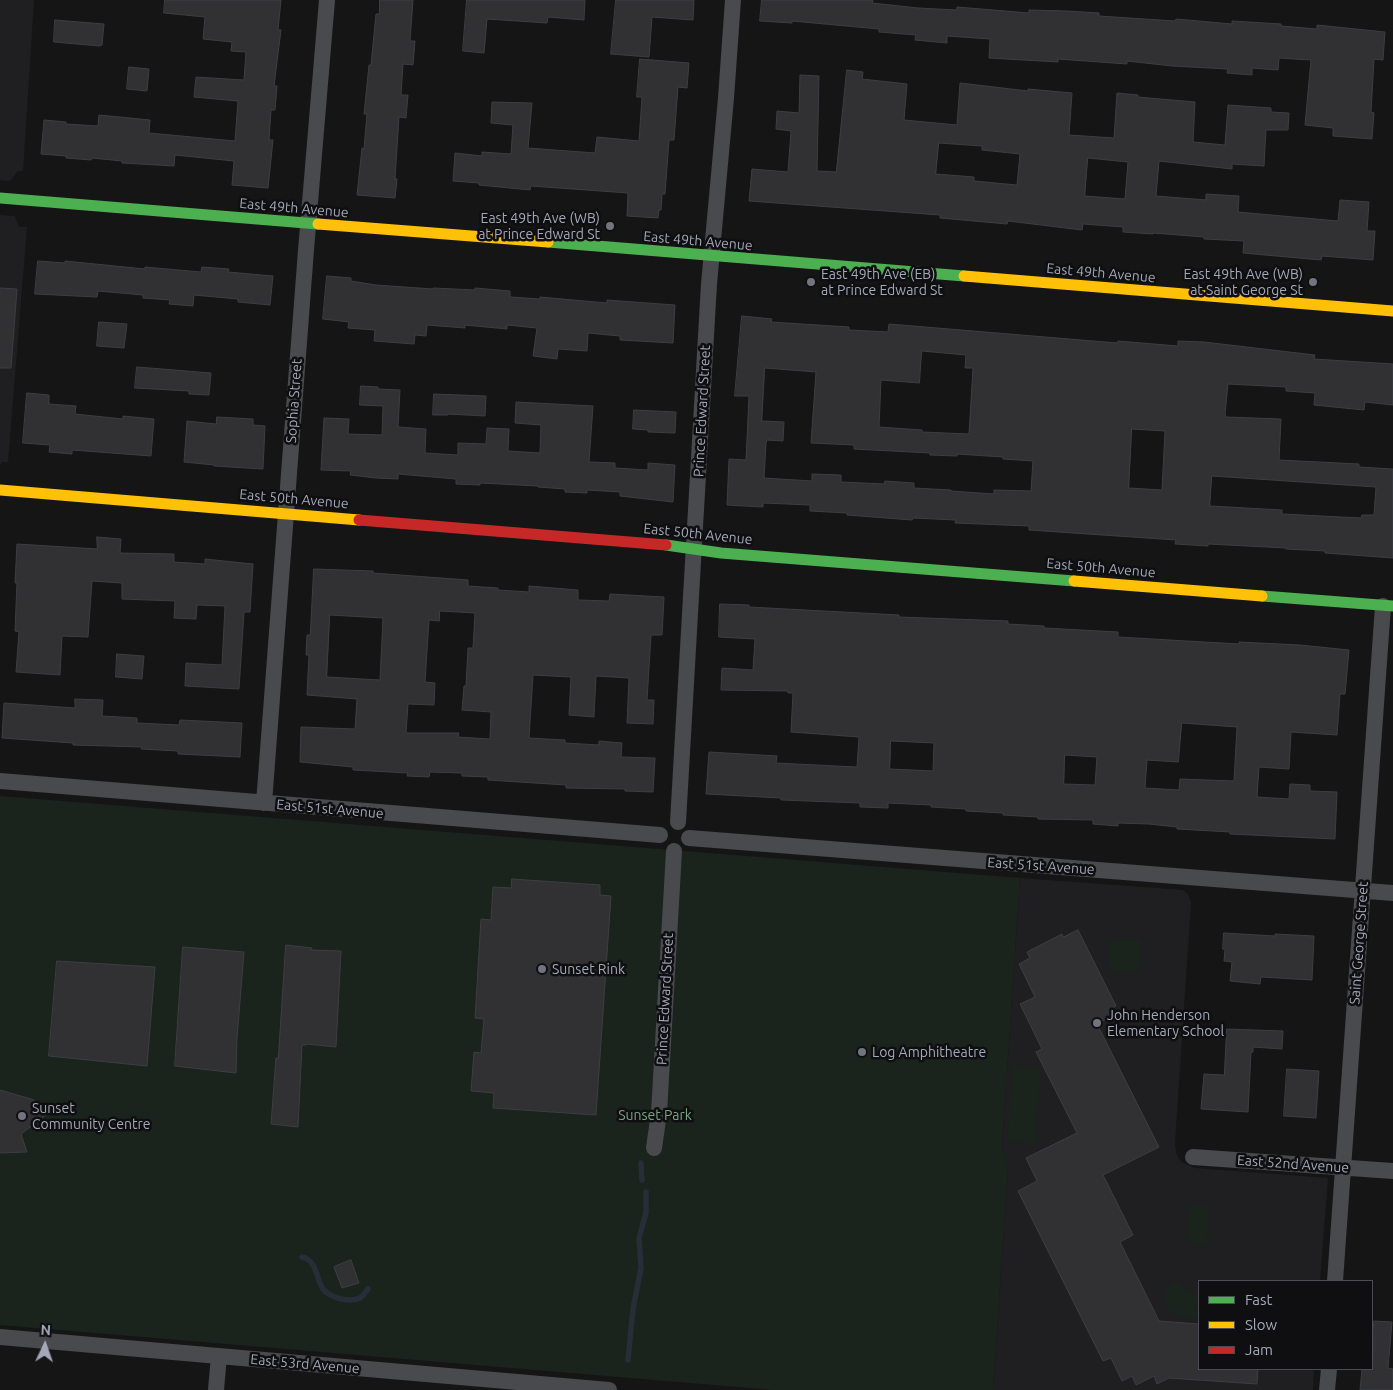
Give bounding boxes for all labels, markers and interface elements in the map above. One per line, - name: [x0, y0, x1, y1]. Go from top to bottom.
- street label: East 49th Avenue: [239, 195, 349, 221]
- place label: East 49th Ave (WB) at Prince Edward St: [478, 210, 600, 242]
- marker: East 49th Ave (WB) at Prince Edward St: [604, 220, 616, 232]
- street label: East 49th Avenue: [643, 228, 753, 254]
- street label: East 49th Avenue: [1046, 260, 1156, 286]
- place label: East 49th Ave (EB) at Prince Edward St: [821, 266, 943, 298]
- place label: East 49th Ave (WB) at Saint George St: [1184, 266, 1303, 298]
- marker: East 49th Ave (EB) at Prince Edward St: [805, 276, 817, 288]
- marker: East 49th Ave (WB) at Saint George St: [1307, 276, 1319, 288]
- street label: Prince Edward Street: [690, 345, 714, 477]
- street label: Sophia Street: [283, 358, 305, 444]
- street label: East 50th Avenue: [239, 486, 349, 512]
- street label: East 50th Avenue: [643, 520, 753, 548]
- street label: East 50th Avenue: [1046, 555, 1156, 581]
- street label: East 51st Avenue: [276, 796, 384, 822]
- street label: East 51st Avenue: [987, 854, 1095, 878]
- street label: Saint George Street: [1346, 881, 1372, 1005]
- street label: Prince Edward Street: [653, 933, 677, 1065]
- place label: Sunset Rink: [552, 961, 625, 977]
- marker: Sunset Rink: [536, 963, 548, 975]
- place label: John Henderson Elementary School: [1107, 1007, 1224, 1040]
- marker: John Henderson Elementary School: [1091, 1017, 1103, 1029]
- place label: Log Amphitheatre: [872, 1044, 986, 1060]
- marker: Log Amphitheatre: [856, 1046, 868, 1058]
- place label: Sunset Community Centre: [32, 1100, 151, 1132]
- park label: Sunset Park: [618, 1107, 692, 1123]
- marker: Sunset Community Centre: [16, 1110, 28, 1122]
- street label: East 52nd Avenue: [1236, 1152, 1350, 1176]
- legend: [1198, 1280, 1373, 1370]
- text: Fast: [1245, 1291, 1272, 1308]
- text: Slow: [1245, 1316, 1277, 1333]
- north arrow: [20, 1320, 70, 1370]
- text: N: [40, 1322, 51, 1338]
- text: Jam: [1245, 1341, 1273, 1358]
- street label: East 53rd Avenue: [250, 1351, 360, 1377]

